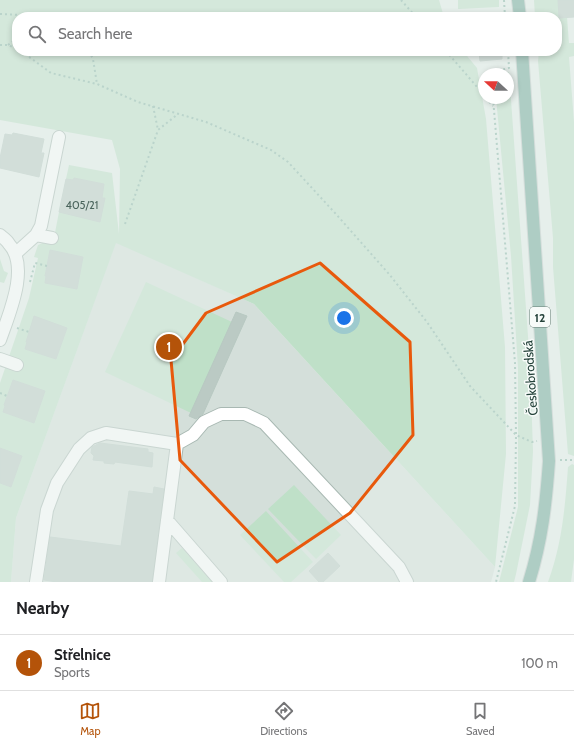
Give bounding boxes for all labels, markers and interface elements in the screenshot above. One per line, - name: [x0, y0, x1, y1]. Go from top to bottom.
- search box: [12, 12, 562, 56]
- icon: search: [26, 23, 48, 45]
- text: Search here: [58, 25, 133, 43]
- north arrow: [478, 68, 514, 104]
- house number: 405/21: [66, 198, 98, 212]
- road number: 12: [530, 307, 550, 327]
- your location: [334, 308, 354, 328]
- pin: 1: [156, 332, 182, 362]
- street label: Českobrodská: [518, 339, 541, 416]
- text: Nearby: [16, 598, 69, 618]
- text: Střelnice: [54, 646, 111, 664]
- text: 1: [27, 655, 31, 671]
- text: 100 m: [521, 655, 558, 671]
- text: Sports: [54, 664, 90, 680]
- tab: Map: [79, 700, 101, 738]
- tab: Directions: [260, 700, 307, 738]
- tab: Saved: [466, 700, 495, 738]

